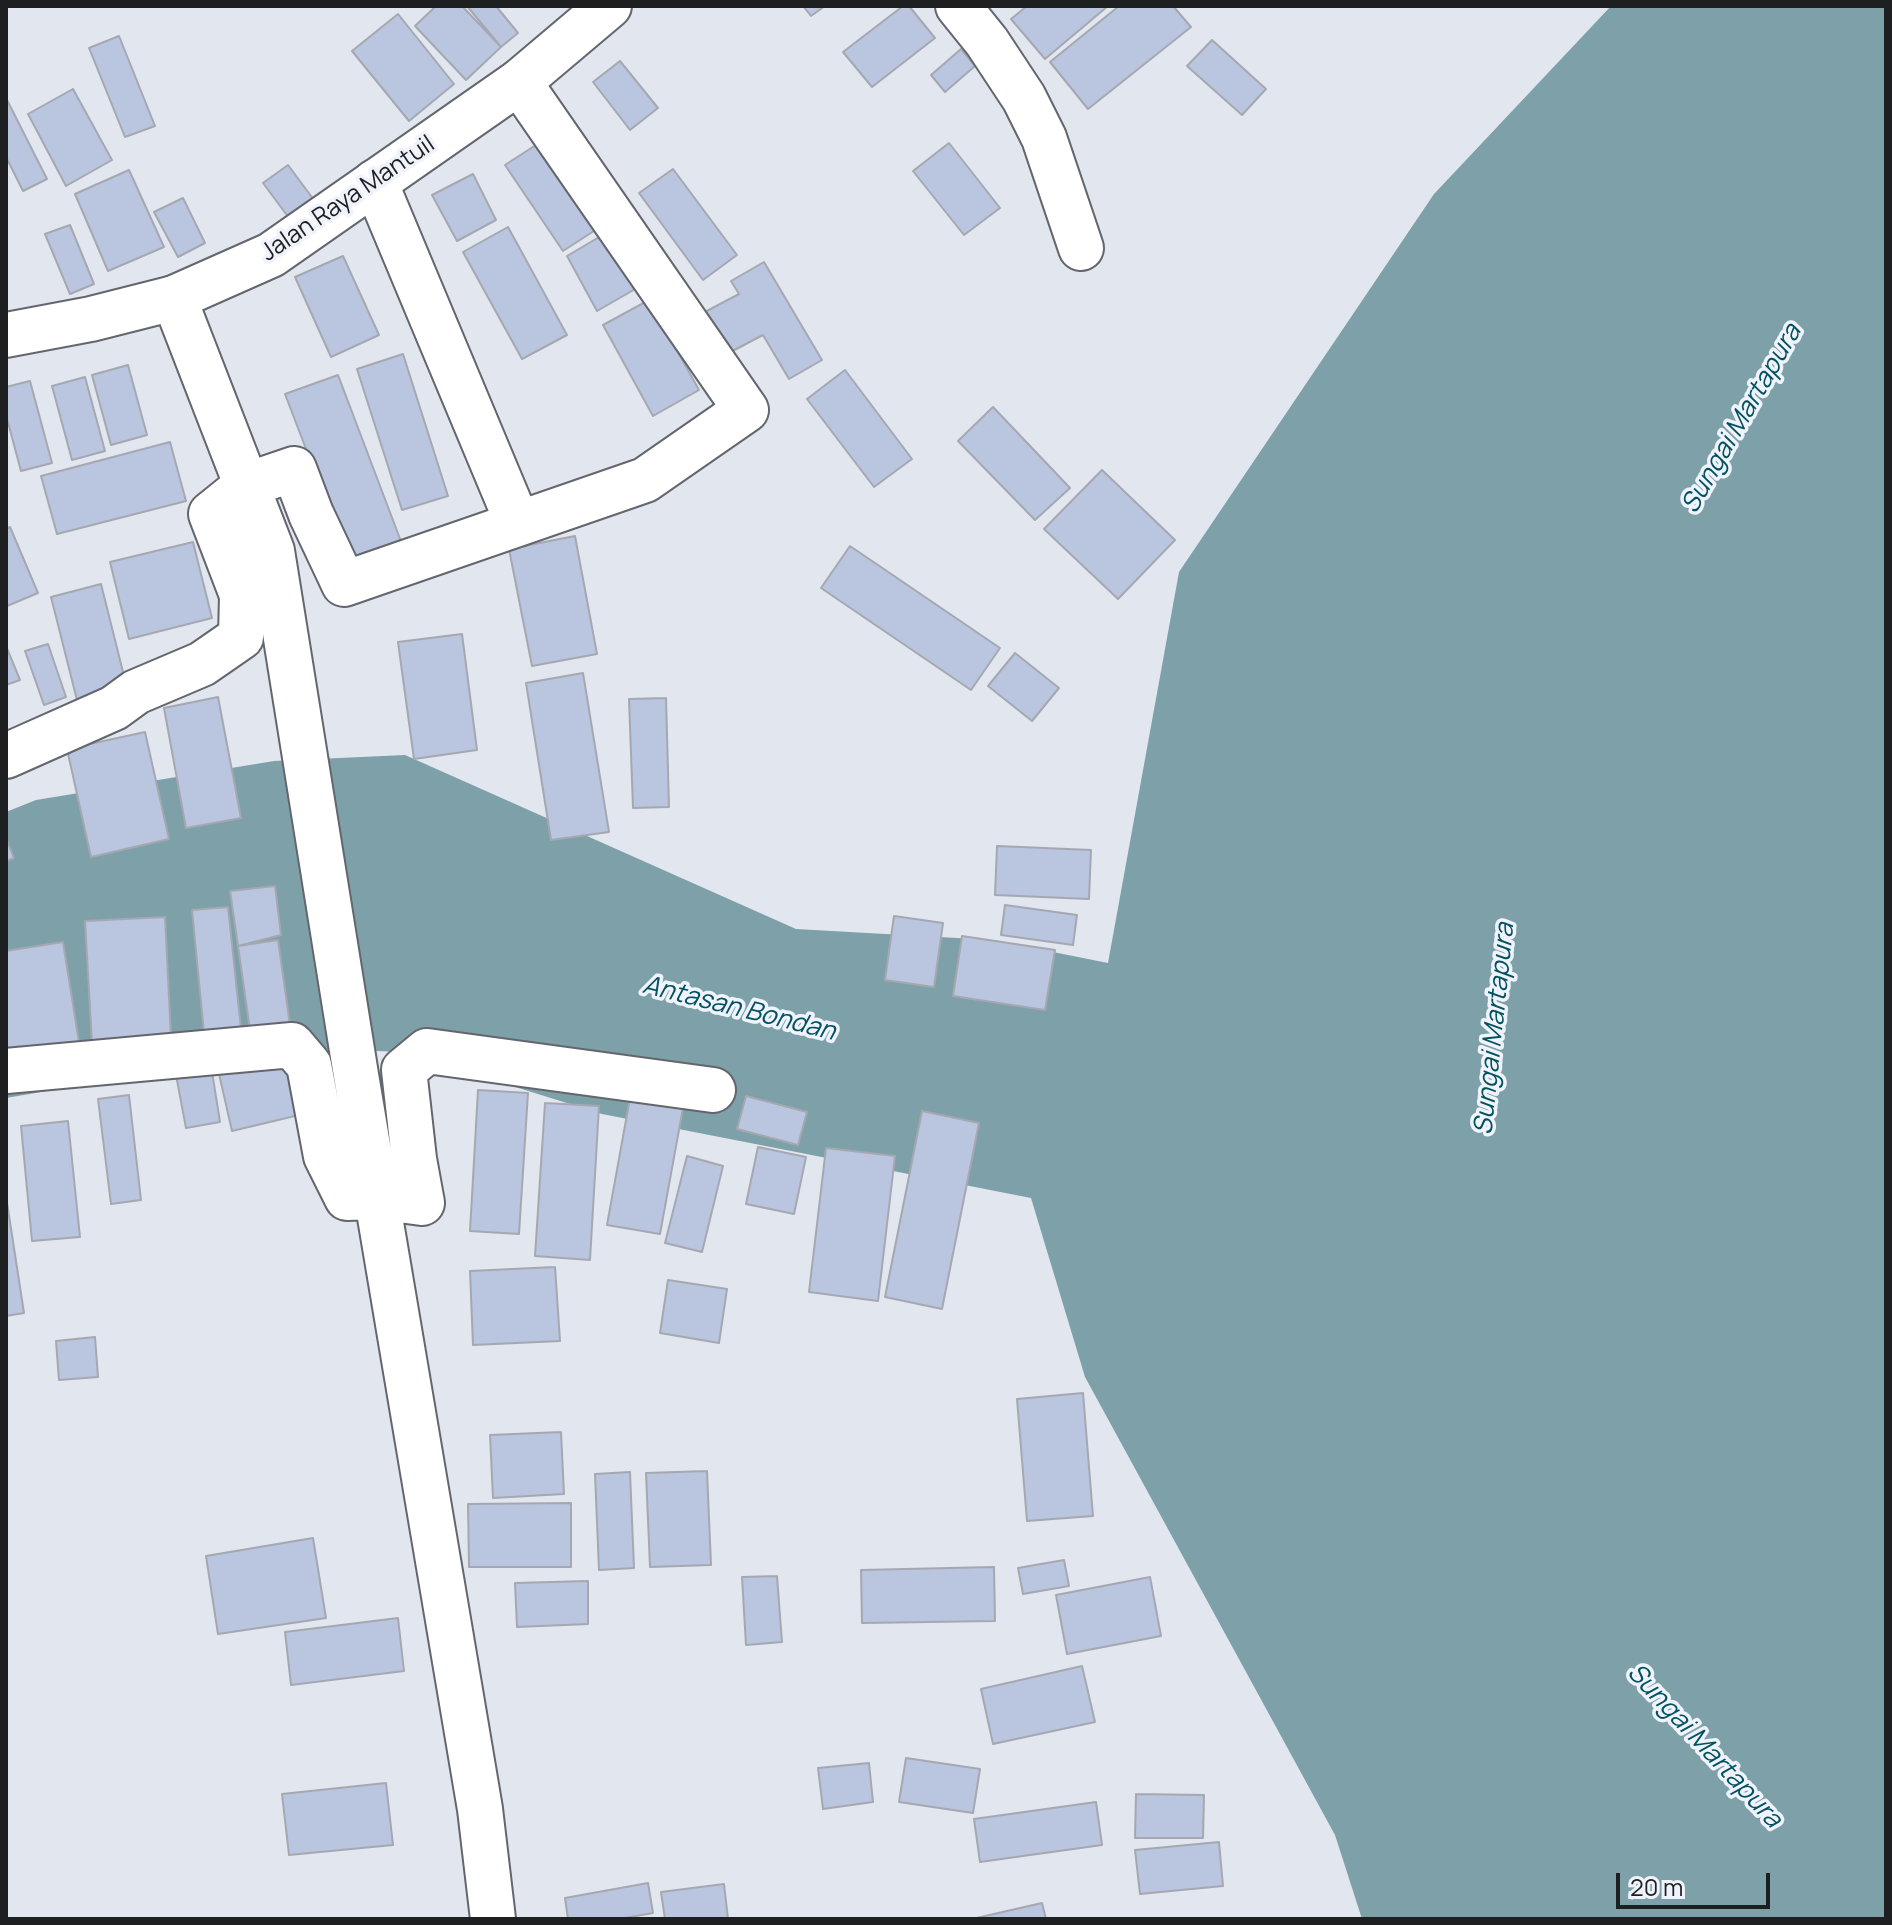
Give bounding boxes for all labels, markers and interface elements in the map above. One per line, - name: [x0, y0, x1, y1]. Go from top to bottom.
- street label: Jalan Raya Mantuil: [256, 130, 440, 268]
- water label: Sungai Martapura: [1675, 319, 1809, 519]
- water label: Sungai Martapura: [1468, 922, 1522, 1136]
- water label: Antasan Bondan: [639, 970, 839, 1048]
- water label: Sungai Martapura: [1620, 1658, 1788, 1834]
- scale bar: [1620, 1857, 1774, 1907]
- text: 20 m: [1630, 1870, 1683, 1903]

